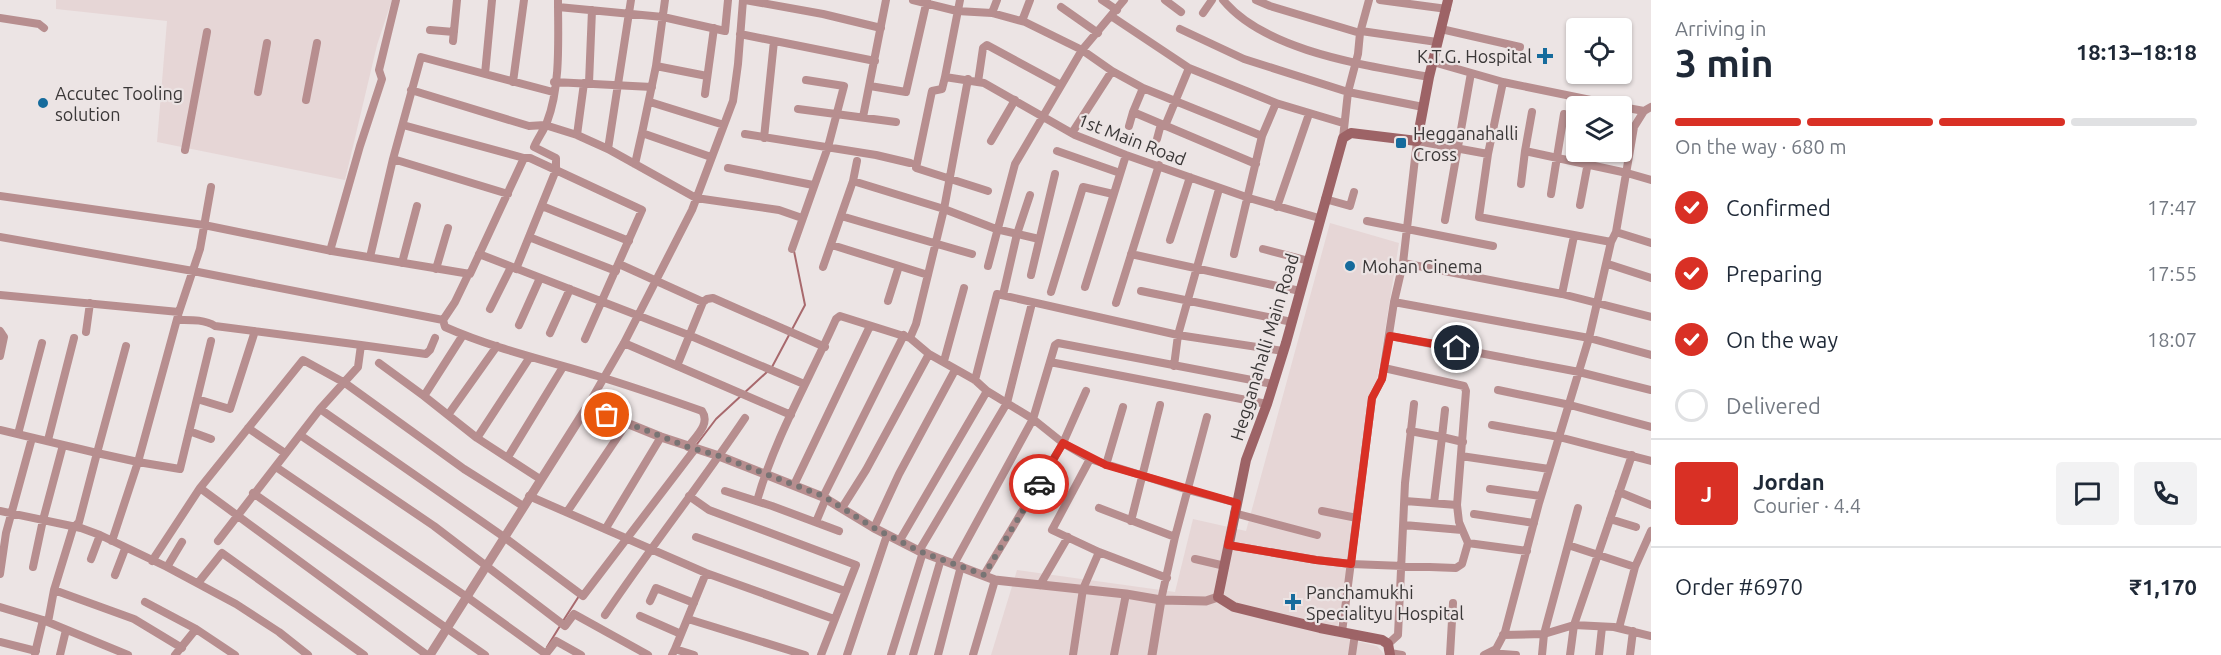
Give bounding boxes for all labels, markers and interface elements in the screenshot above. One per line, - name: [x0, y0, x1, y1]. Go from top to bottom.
- text: Arriving in: [1675, 17, 1766, 40]
- map controls: [1566, 18, 1632, 162]
- button: locate: [1566, 18, 1632, 84]
- text: 18:13–18:18: [2076, 39, 2197, 64]
- text: 3 min: [1675, 41, 1774, 84]
- place label: K.T.G. Hospital: [1417, 46, 1532, 66]
- marker: K.T.G. Hospital: [1536, 47, 1554, 65]
- place label: Accutec Tooling solution: [55, 83, 183, 124]
- marker: Accutec Tooling solution: [36, 96, 50, 110]
- button: layers: [1566, 96, 1632, 162]
- street label: 1st Main Road: [1075, 109, 1189, 169]
- place label: Hegganahalli Cross: [1413, 123, 1518, 164]
- text: On the way · 680 m: [1675, 135, 1847, 158]
- marker: Hegganahalli Cross: [1394, 136, 1408, 150]
- icon: check: [1675, 191, 1708, 224]
- text: Confirmed: [1726, 195, 1831, 220]
- text: 17:47: [2147, 196, 2197, 219]
- street label: Hegganahalli Main Road: [1226, 251, 1302, 443]
- place label: Mohan Cinema: [1362, 256, 1483, 276]
- icon: check: [1675, 257, 1708, 290]
- marker: Mohan Cinema: [1343, 259, 1357, 273]
- text: Preparing: [1726, 261, 1823, 286]
- text: 17:55: [2147, 262, 2197, 285]
- pin: [1431, 322, 1482, 373]
- icon: check: [1675, 323, 1708, 356]
- text: On the way: [1726, 327, 1838, 352]
- text: 18:07: [2147, 328, 2197, 351]
- icon: home: [1440, 331, 1473, 364]
- pin: [581, 389, 632, 440]
- text: Delivered: [1726, 393, 1821, 418]
- icon: bag: [590, 398, 623, 431]
- courier: [1009, 454, 1069, 514]
- button: chat: [2056, 462, 2119, 525]
- button: phone: [2134, 462, 2197, 525]
- icon: car: [1023, 468, 1056, 501]
- text: Jordan: [1753, 469, 1825, 494]
- text: J: [1701, 481, 1712, 506]
- text: Courier · 4.4: [1753, 494, 1861, 517]
- text: Order #6970: [1675, 574, 1803, 599]
- text: ₹1,170: [2130, 574, 2197, 599]
- place label: Panchamukhi Specialityu Hospital: [1306, 582, 1464, 623]
- marker: Panchamukhi Specialityu Hospital: [1284, 593, 1302, 611]

